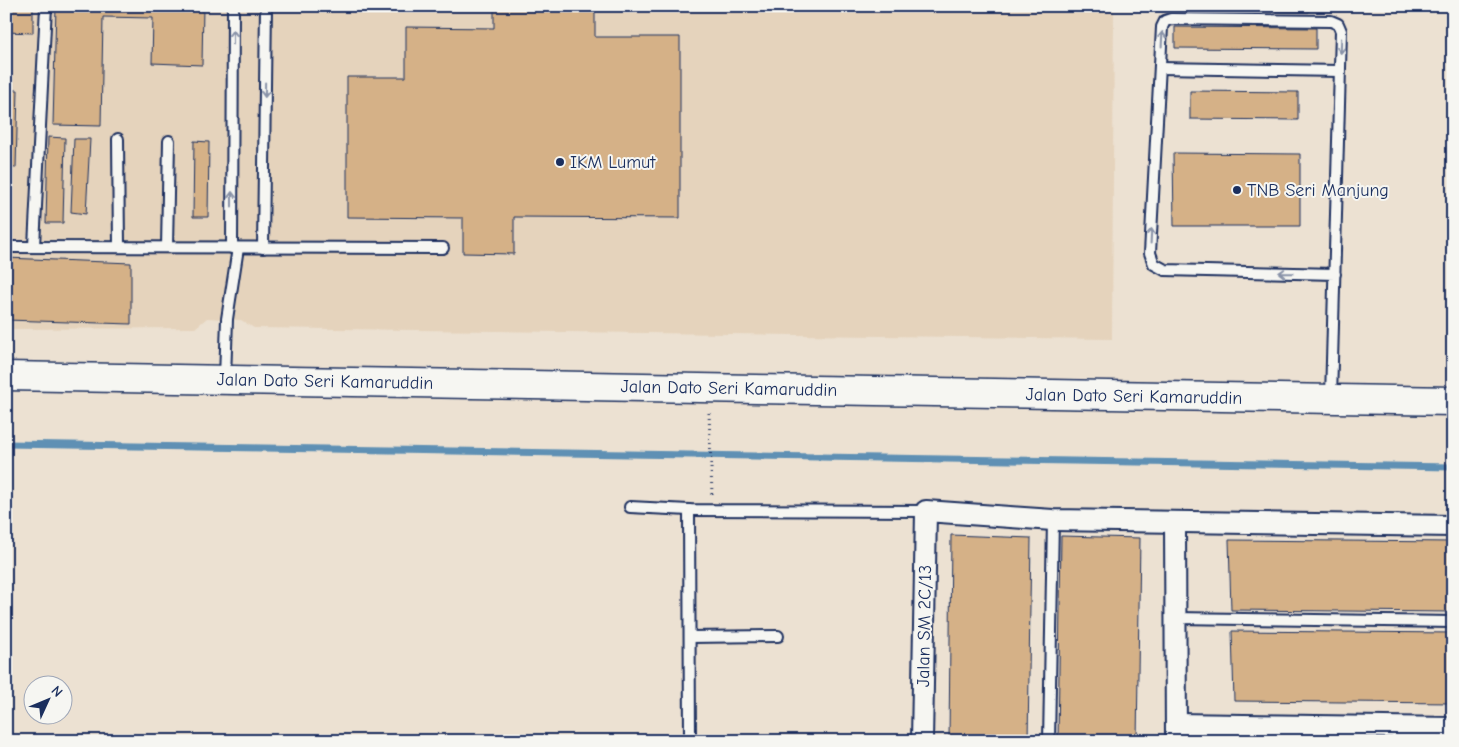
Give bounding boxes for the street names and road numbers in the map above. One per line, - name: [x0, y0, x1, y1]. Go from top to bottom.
- street label: Jalan Dato Seri Kamaruddin: [216, 369, 434, 394]
- street label: Jalan Dato Seri Kamaruddin: [620, 376, 838, 401]
- street label: Jalan Dato Seri Kamaruddin: [1025, 384, 1243, 409]
- street label: Jalan SM 2C/13: [913, 565, 936, 687]

